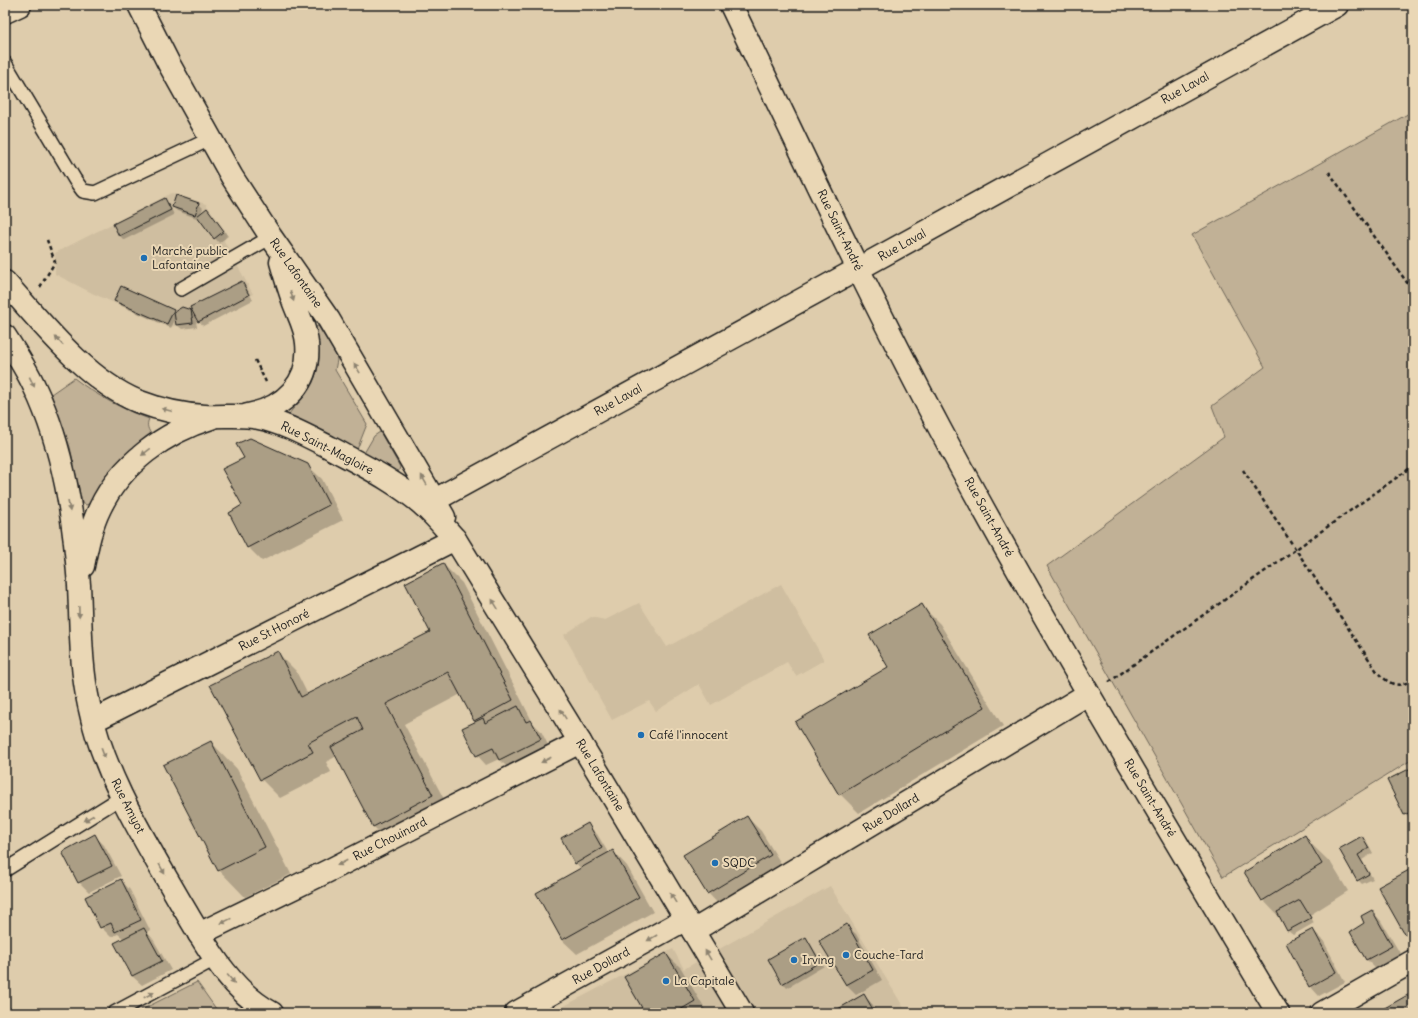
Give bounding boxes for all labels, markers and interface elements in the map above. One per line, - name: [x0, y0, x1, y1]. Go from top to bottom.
- street label: Rue Laval: [1158, 68, 1211, 107]
- street label: Rue Saint-André: [814, 187, 867, 273]
- street label: Rue Laval: [875, 225, 928, 264]
- street label: Rue Lafontaine: [267, 235, 326, 310]
- place label: Marché public Lafontaine: [152, 243, 228, 272]
- marker: Marché public Lafontaine: [139, 253, 149, 263]
- one-way arrow: [289, 290, 295, 302]
- one-way arrow: [54, 336, 64, 346]
- one-way arrow: [354, 362, 361, 374]
- one-way arrow: [29, 376, 35, 387]
- street label: Rue Laval: [591, 380, 644, 419]
- one-way arrow: [161, 407, 173, 413]
- street label: Rue Saint-Magloire: [278, 418, 376, 477]
- one-way arrow: [140, 448, 151, 456]
- one-way arrow: [420, 474, 427, 486]
- street label: Rue Saint-André: [961, 474, 1017, 559]
- one-way arrow: [67, 500, 73, 512]
- one-way arrow: [491, 598, 498, 610]
- street label: Rue St Honoré: [236, 605, 312, 654]
- one-way arrow: [76, 606, 83, 618]
- one-way arrow: [559, 709, 567, 719]
- place label: Café l'innocent: [649, 727, 728, 742]
- marker: Café l'innocent: [636, 730, 646, 740]
- street label: Rue Lafontaine: [573, 736, 628, 814]
- one-way arrow: [101, 747, 107, 759]
- street label: Rue Saint-André: [1121, 756, 1180, 840]
- one-way arrow: [540, 757, 551, 763]
- street label: Rue Amyot: [108, 776, 149, 836]
- street label: Rue Dollard: [860, 790, 922, 835]
- one-way arrow: [83, 814, 95, 821]
- street label: Rue Chouinard: [350, 814, 429, 864]
- place label: SQDC: [723, 855, 755, 870]
- marker: SQDC: [710, 858, 720, 868]
- one-way arrow: [337, 860, 348, 867]
- one-way arrow: [158, 863, 165, 875]
- one-way arrow: [670, 892, 677, 904]
- one-way arrow: [220, 918, 232, 924]
- one-way arrow: [646, 935, 658, 942]
- street label: Rue Dollard: [570, 944, 632, 987]
- place label: Couche-Tard: [854, 947, 924, 962]
- one-way arrow: [704, 950, 712, 960]
- marker: Couche-Tard: [841, 950, 851, 960]
- place label: Irving: [802, 952, 834, 967]
- marker: Irving: [789, 955, 799, 965]
- one-way arrow: [226, 973, 235, 984]
- place label: La Capitale: [674, 973, 734, 988]
- marker: La Capitale: [661, 976, 671, 986]
- one-way arrow: [143, 991, 154, 998]

